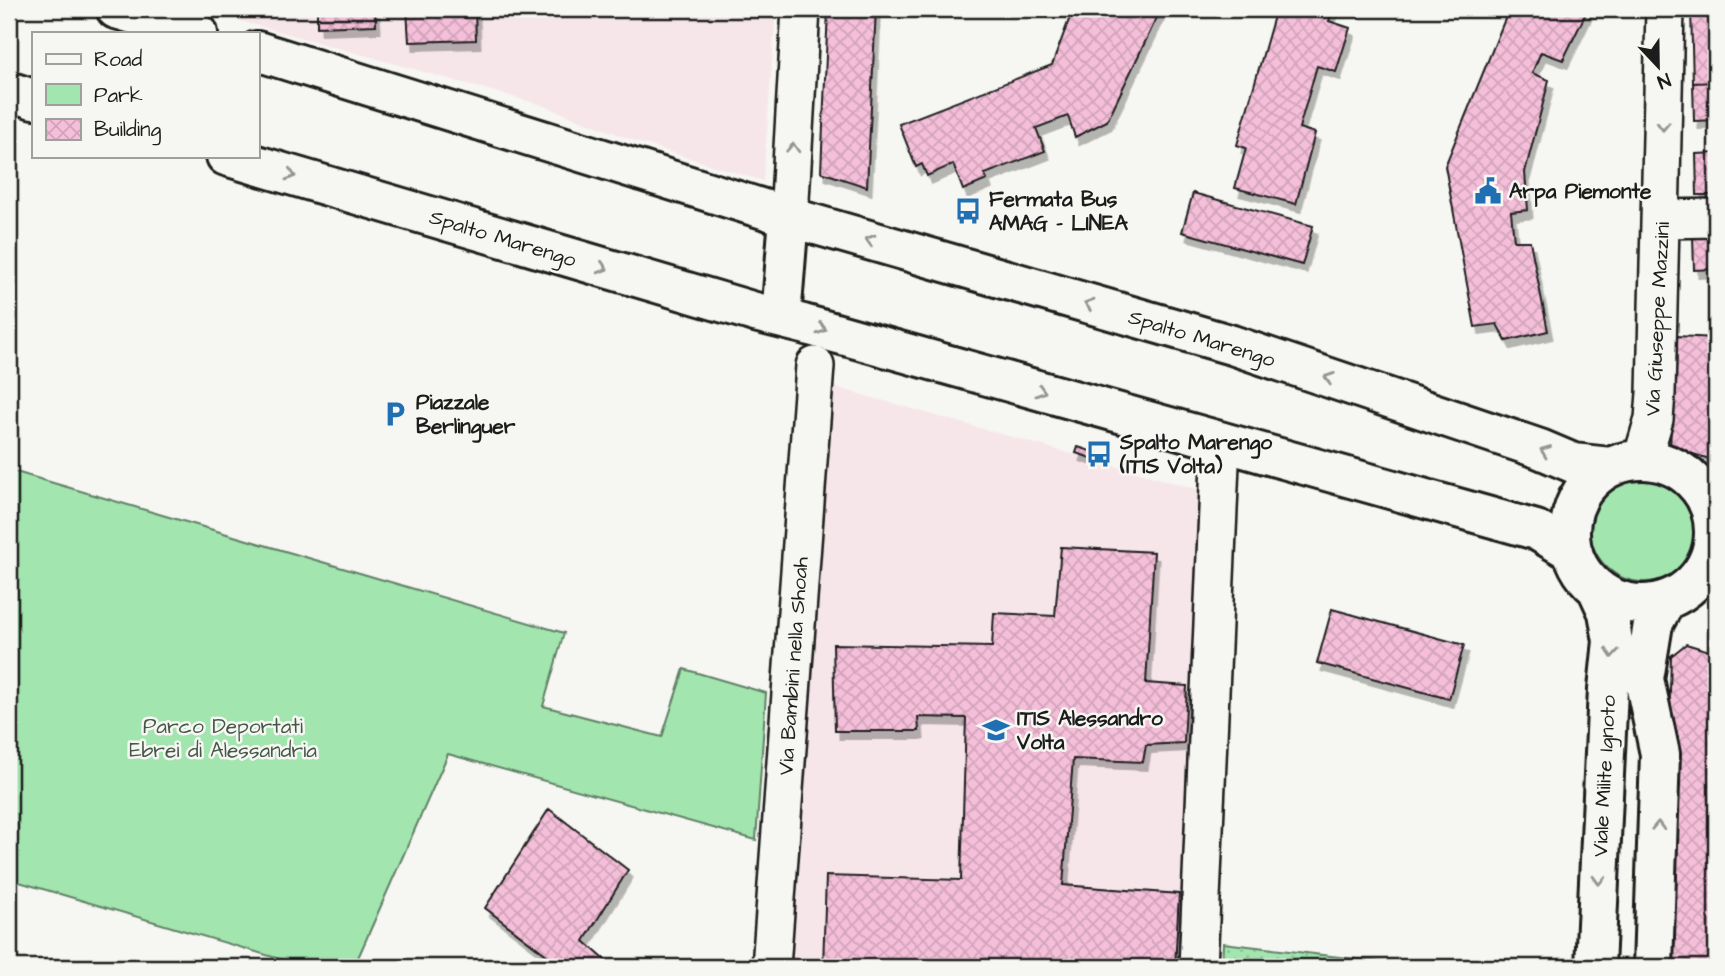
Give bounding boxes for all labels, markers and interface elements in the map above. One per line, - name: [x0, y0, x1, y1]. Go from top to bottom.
- legend: [32, 32, 259, 158]
- north arrow: [1624, 32, 1694, 102]
- text: Road: [94, 45, 142, 74]
- text: N: [1653, 66, 1674, 95]
- text: Park: [94, 81, 143, 110]
- text: Building: [94, 115, 162, 146]
- one-way arrow: [1655, 121, 1671, 132]
- one-way arrow: [786, 143, 801, 154]
- one-way arrow: [285, 167, 297, 182]
- public building icon: Arpa Piemonte: [1473, 176, 1503, 206]
- place label: Arpa Piemonte: [1509, 177, 1652, 207]
- place label: Fermata Bus AMAG - LINEA: [989, 185, 1128, 238]
- bus stop icon: Fermata Bus AMAG - LINEA: [953, 196, 983, 226]
- street label: Spalto Marengo: [425, 202, 580, 277]
- street label: Via Giuseppe Mazzini: [1638, 221, 1678, 417]
- one-way arrow: [864, 234, 876, 249]
- one-way arrow: [597, 259, 609, 274]
- one-way arrow: [1083, 297, 1095, 312]
- street label: Spalto Marengo: [1124, 302, 1279, 377]
- one-way arrow: [816, 321, 828, 336]
- one-way arrow: [1324, 372, 1336, 386]
- one-way arrow: [1035, 382, 1047, 397]
- place label: Piazzale Berlinguer: [416, 388, 516, 443]
- parking icon: Piazzale Berlinguer: [380, 399, 410, 429]
- place label: Spalto Marengo (ITIS Volta): [1119, 428, 1272, 481]
- bus stop icon: Spalto Marengo (ITIS Volta): [1084, 439, 1114, 469]
- one-way arrow: [1539, 446, 1551, 460]
- street label: Via Bambini nella Shoah: [771, 555, 816, 776]
- one-way arrow: [1605, 648, 1620, 659]
- street label: Viale Milite Ignoto: [1586, 694, 1625, 858]
- place label: ITIS Alessandro Volta: [1016, 704, 1163, 757]
- park label: Parco Deportati Ebrei di Alessandria: [129, 712, 317, 765]
- school or university icon: ITIS Alessandro Volta: [981, 715, 1011, 745]
- one-way arrow: [1650, 820, 1665, 831]
- one-way arrow: [1592, 875, 1607, 886]

